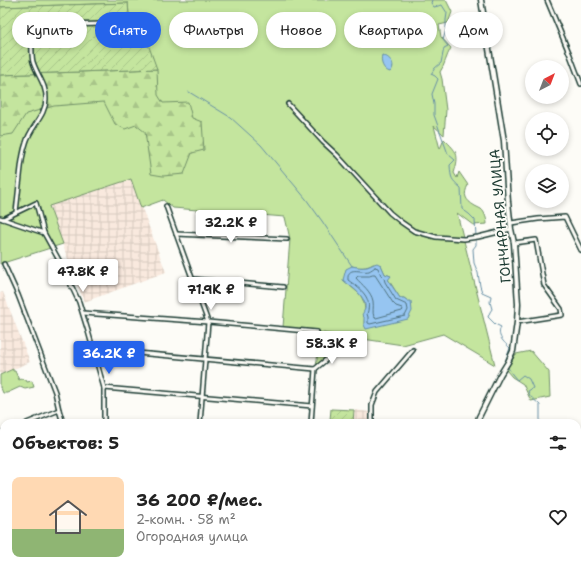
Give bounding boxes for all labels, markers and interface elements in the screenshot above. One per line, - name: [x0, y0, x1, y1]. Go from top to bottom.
- chip: Купить: [12, 12, 87, 48]
- chip: Снять: [95, 12, 161, 48]
- chip: Фильтры: [169, 12, 258, 48]
- chip: Новое: [266, 12, 336, 48]
- chip: Квартира: [344, 12, 437, 48]
- chip: Дом: [445, 12, 503, 48]
- north arrow: [525, 60, 569, 104]
- map controls: [525, 60, 569, 208]
- button: locate: [525, 112, 569, 156]
- street label: ГОНЧАРНАЯ УЛИЦА: [485, 148, 515, 284]
- button: layers: [525, 164, 569, 208]
- pin: 32.2K ₽: [194, 210, 268, 244]
- text: 32.2K ₽: [205, 214, 257, 231]
- pin: 47.8K ₽: [46, 259, 120, 293]
- text: 47.8K ₽: [57, 263, 109, 280]
- pin: 71.9K ₽: [174, 277, 248, 311]
- text: 71.9K ₽: [187, 281, 235, 298]
- pin: 58.3K ₽: [295, 331, 369, 365]
- text: 58.3K ₽: [306, 335, 358, 352]
- pin: 36.2K ₽: [72, 341, 146, 375]
- text: 36.2K ₽: [82, 345, 136, 362]
- text: Объектов: 5: [12, 432, 119, 454]
- icon: filters: [547, 432, 569, 454]
- text: 36 200 ₽/мес.: [136, 489, 263, 511]
- icon: home: [44, 493, 92, 541]
- icon: heart: [547, 506, 569, 528]
- text: 2-комн. · 58 m²: [136, 511, 236, 528]
- text: Огородная улица: [136, 528, 248, 545]

